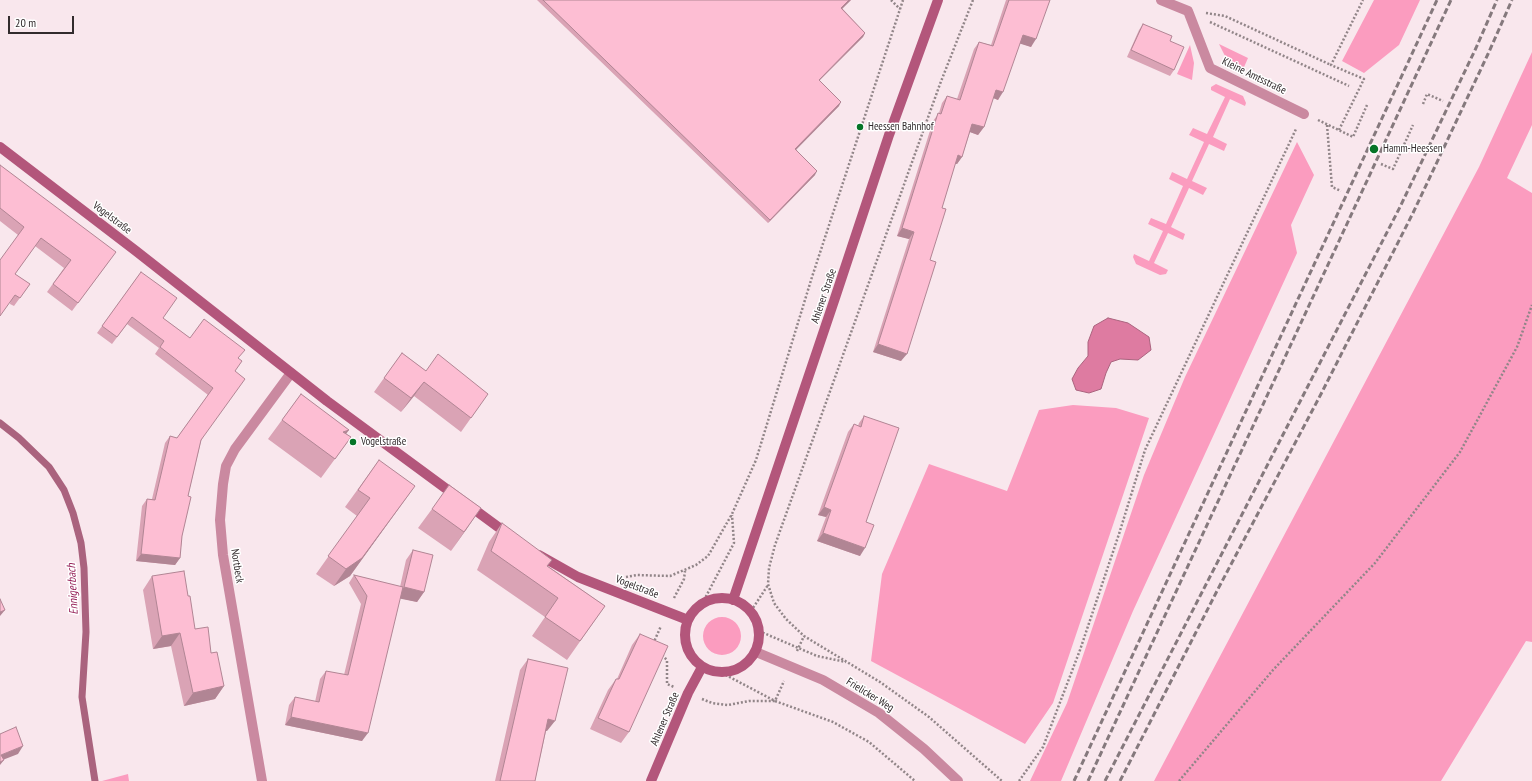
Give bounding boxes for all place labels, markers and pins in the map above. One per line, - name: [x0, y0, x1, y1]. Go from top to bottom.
- place label: Heessen Bahnhof: [868, 120, 934, 134]
- marker: Heessen Bahnhof: [855, 122, 865, 132]
- place label: Hamm-Heessen: [1383, 142, 1443, 156]
- marker: Hamm-Heessen: [1368, 143, 1380, 155]
- place label: Vogelstraße: [361, 435, 406, 449]
- marker: Vogelstraße: [348, 437, 358, 447]

